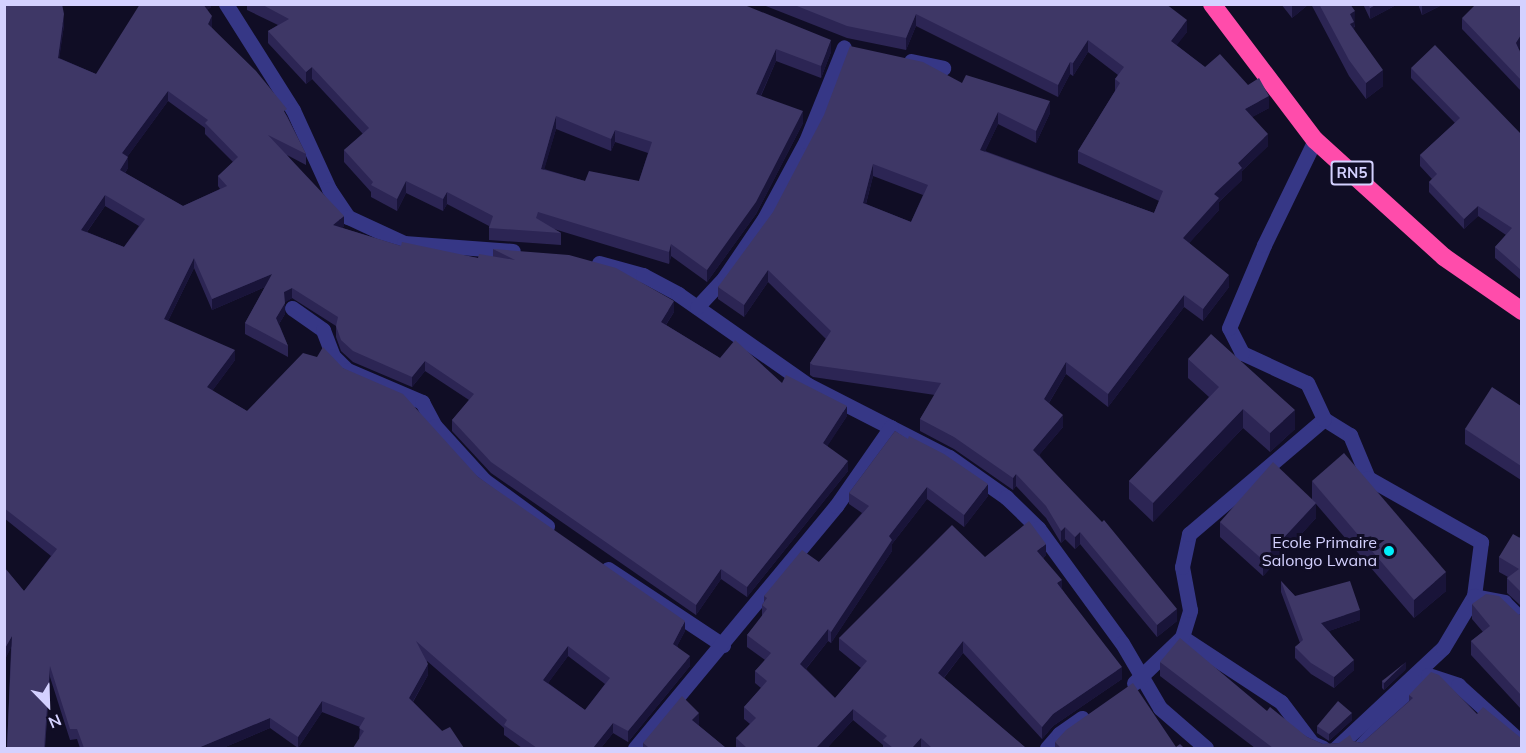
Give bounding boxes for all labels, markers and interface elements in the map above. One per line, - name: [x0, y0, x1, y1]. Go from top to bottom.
- road number: RN5: [1330, 161, 1374, 185]
- place label: Ecole Primaire Salongo Lwana: [1262, 532, 1377, 570]
- marker: Ecole Primaire Salongo Lwana: [1382, 544, 1396, 558]
- north arrow: [18, 675, 78, 735]
- text: N: [46, 710, 65, 733]

